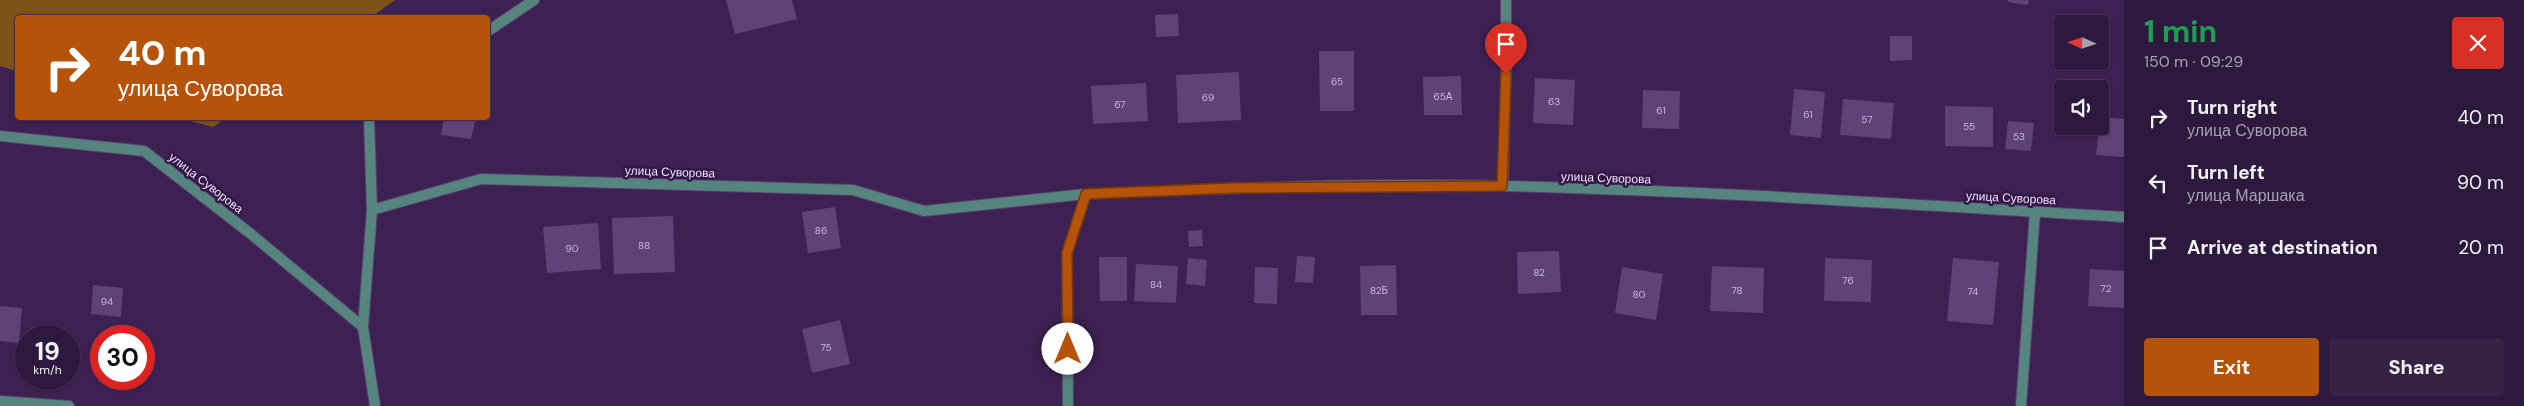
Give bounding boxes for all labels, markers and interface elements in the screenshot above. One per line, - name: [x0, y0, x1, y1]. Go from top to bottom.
- text: 1 min: [2144, 12, 2217, 51]
- north arrow: [2054, 15, 2109, 70]
- map controls: [2054, 15, 2109, 135]
- button: close: [2452, 17, 2504, 69]
- pin: [1485, 23, 1527, 74]
- text: 40 m: [118, 30, 207, 76]
- icon: arrive: [1492, 30, 1520, 58]
- icon: right: [35, 35, 100, 100]
- text: 150 m · 09:29: [2144, 51, 2243, 72]
- text: улица Суворова: [118, 74, 283, 103]
- house number: 65: [1331, 75, 1343, 88]
- button: sound: [2054, 80, 2109, 135]
- house number: 65А: [1434, 90, 1453, 103]
- house number: 69: [1202, 91, 1214, 104]
- house number: 63: [1548, 95, 1560, 108]
- text: Turn right: [2187, 95, 2277, 120]
- house number: 67: [1114, 98, 1126, 111]
- house number: 61: [1656, 104, 1666, 117]
- icon: right: [2144, 104, 2172, 132]
- text: 40 m: [2457, 105, 2504, 130]
- house number: 61: [1803, 108, 1813, 121]
- house number: 57: [1861, 113, 1873, 126]
- house number: 55: [1963, 120, 1975, 133]
- text: улица Суворова: [2187, 120, 2307, 141]
- house number: 53: [2013, 130, 2025, 143]
- street label: улица Суворова: [166, 149, 247, 217]
- text: Turn left: [2187, 160, 2265, 185]
- street label: улица Суворова: [625, 162, 716, 182]
- street label: улица Суворова: [1561, 168, 1652, 188]
- icon: left: [2144, 169, 2172, 197]
- text: 90 m: [2457, 170, 2504, 195]
- text: улица Маршака: [2187, 185, 2305, 206]
- street label: улица Суворова: [1966, 188, 2057, 208]
- house number: 86: [815, 224, 827, 237]
- icon: arrive: [2144, 234, 2172, 262]
- text: Arrive at destination: [2187, 235, 2378, 260]
- text: 20 m: [2458, 235, 2504, 260]
- house number: 88: [638, 239, 650, 252]
- house number: 90: [565, 242, 579, 255]
- house number: 82: [1533, 266, 1545, 279]
- house number: 76: [1842, 274, 1854, 287]
- house number: 84: [1150, 278, 1162, 291]
- house number: 72: [2101, 282, 2112, 295]
- house number: 82Б: [1370, 284, 1389, 297]
- house number: 78: [1731, 284, 1743, 297]
- house number: 74: [1968, 285, 1978, 298]
- house number: 80: [1633, 288, 1646, 301]
- house number: 94: [101, 295, 113, 308]
- position arrow: [1041, 322, 1093, 374]
- speed limit sign: 30: [90, 325, 155, 390]
- text: 19: [35, 335, 60, 368]
- button: Exit: [2144, 338, 2319, 396]
- button: Share: [2329, 338, 2504, 396]
- house number: 75: [820, 341, 832, 354]
- text: km/h: [33, 362, 62, 378]

